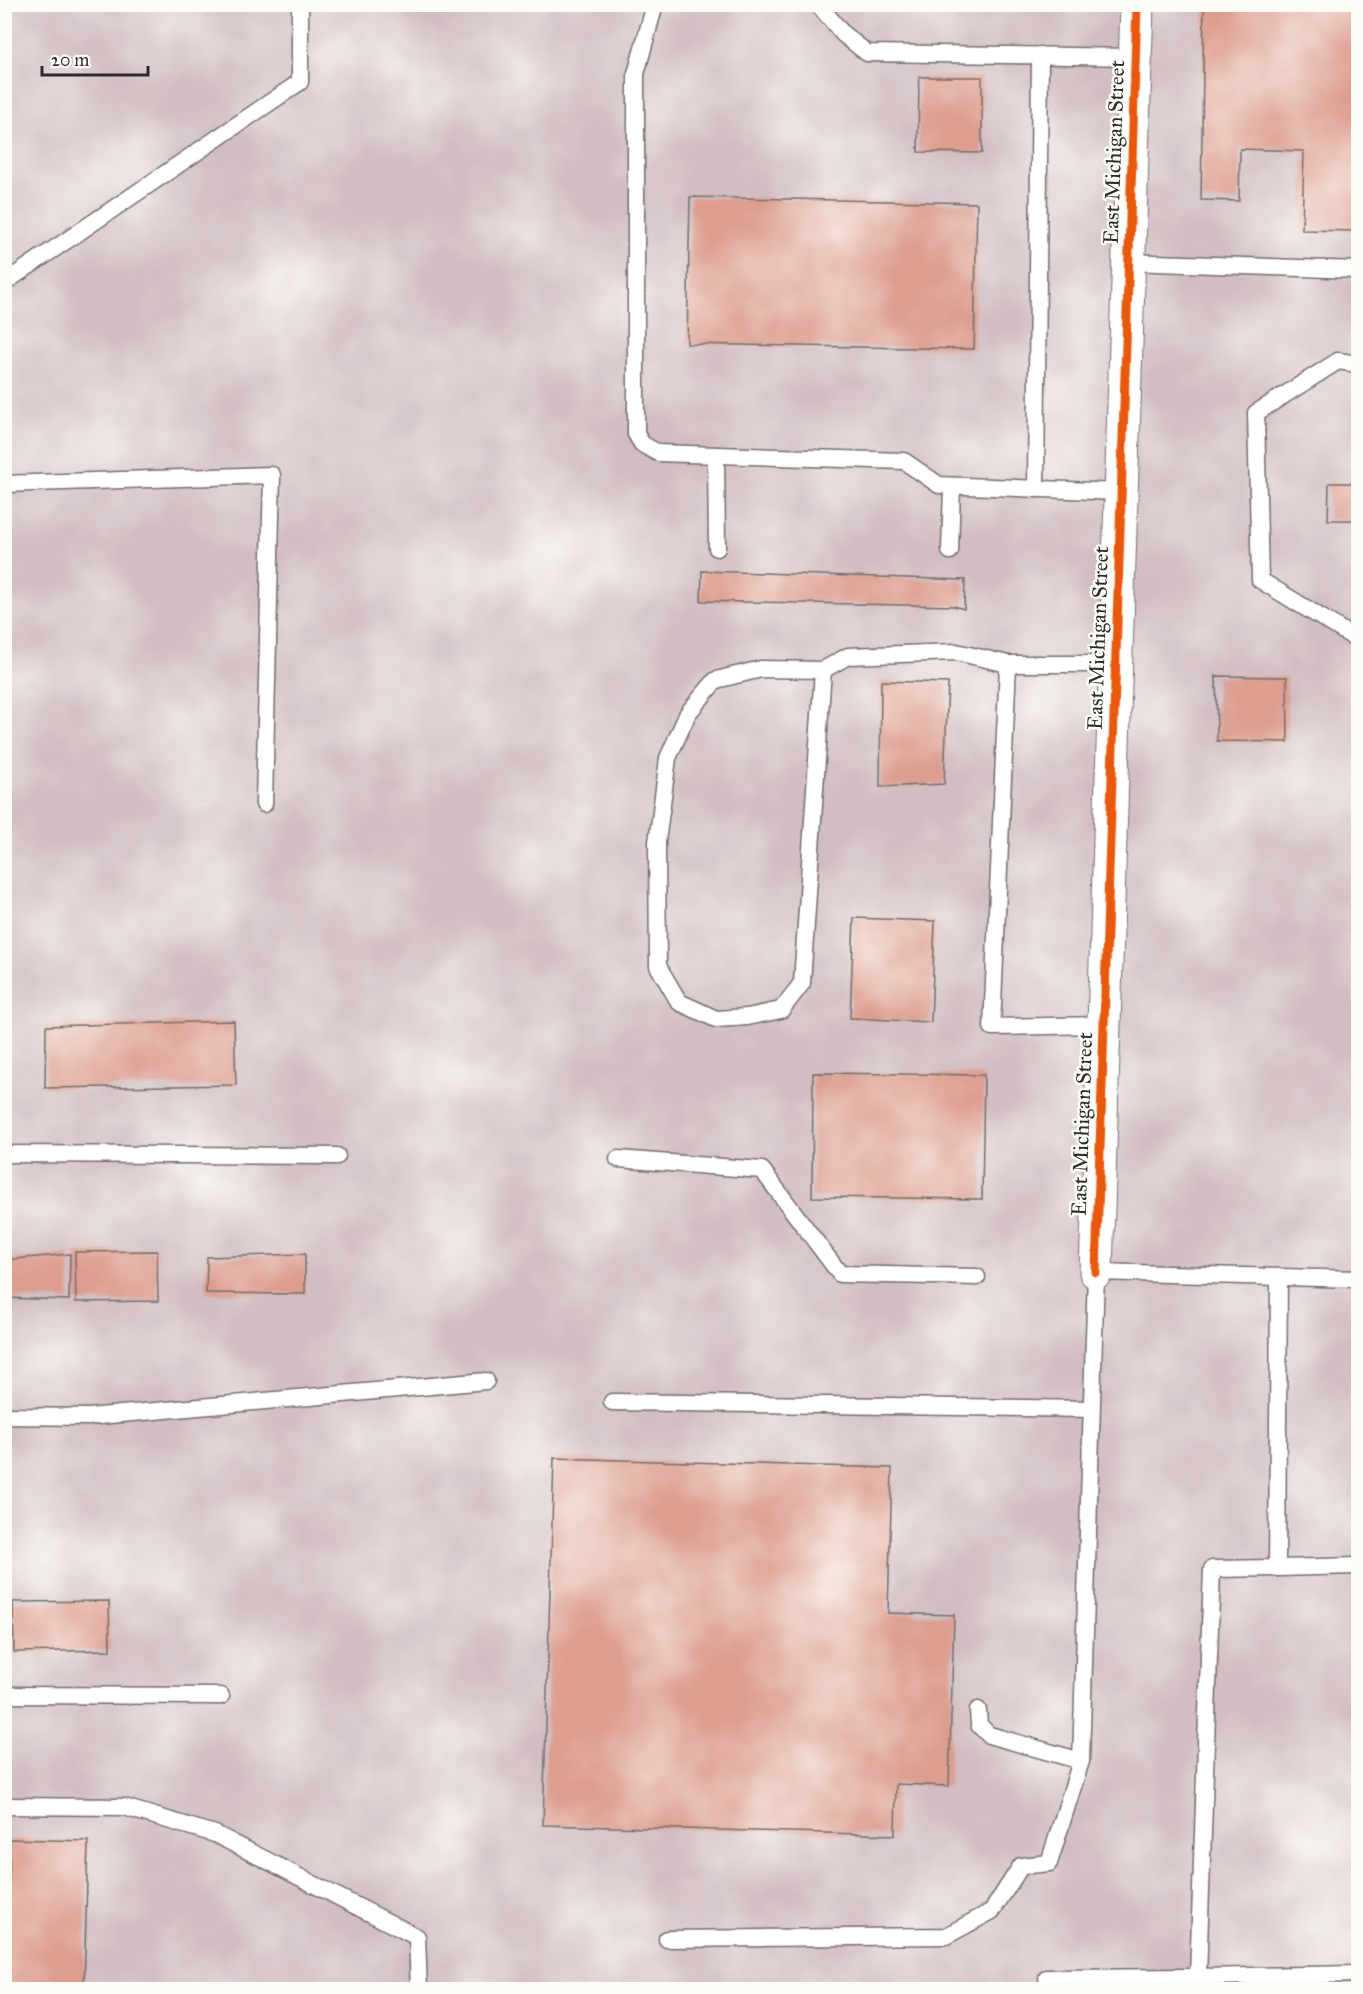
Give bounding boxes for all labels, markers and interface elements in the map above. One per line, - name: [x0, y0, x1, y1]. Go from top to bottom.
- scale bar: [42, 39, 148, 77]
- text: 20 m: [51, 49, 89, 71]
- street label: East Michigan Street: [1098, 59, 1130, 244]
- street label: East Michigan Street: [1082, 545, 1114, 730]
- street label: East Michigan Street: [1066, 1031, 1098, 1216]

